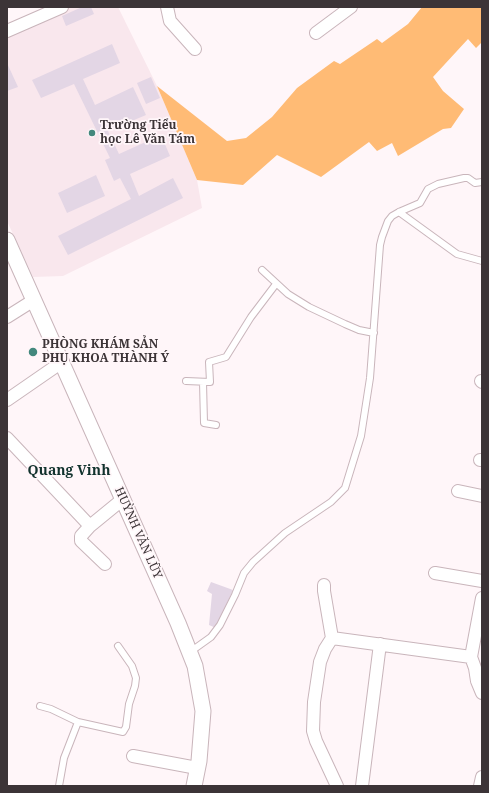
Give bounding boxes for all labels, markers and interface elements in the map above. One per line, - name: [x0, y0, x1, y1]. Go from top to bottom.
- place label: Trường Tiểu học Lê Văn Tám: [100, 119, 195, 147]
- marker: Trường Tiểu học Lê Văn Tám: [87, 128, 97, 138]
- place label: PHÒNG KHÁM SẢN PHỤ KHOA THÀNH Ý: [42, 338, 169, 366]
- marker: PHÒNG KHÁM SẢN PHỤ KHOA THÀNH Ý: [27, 346, 39, 358]
- district label: Quang Vinh: [28, 463, 110, 479]
- street label: HUỲNH VĂN LŨY: [111, 485, 165, 581]

